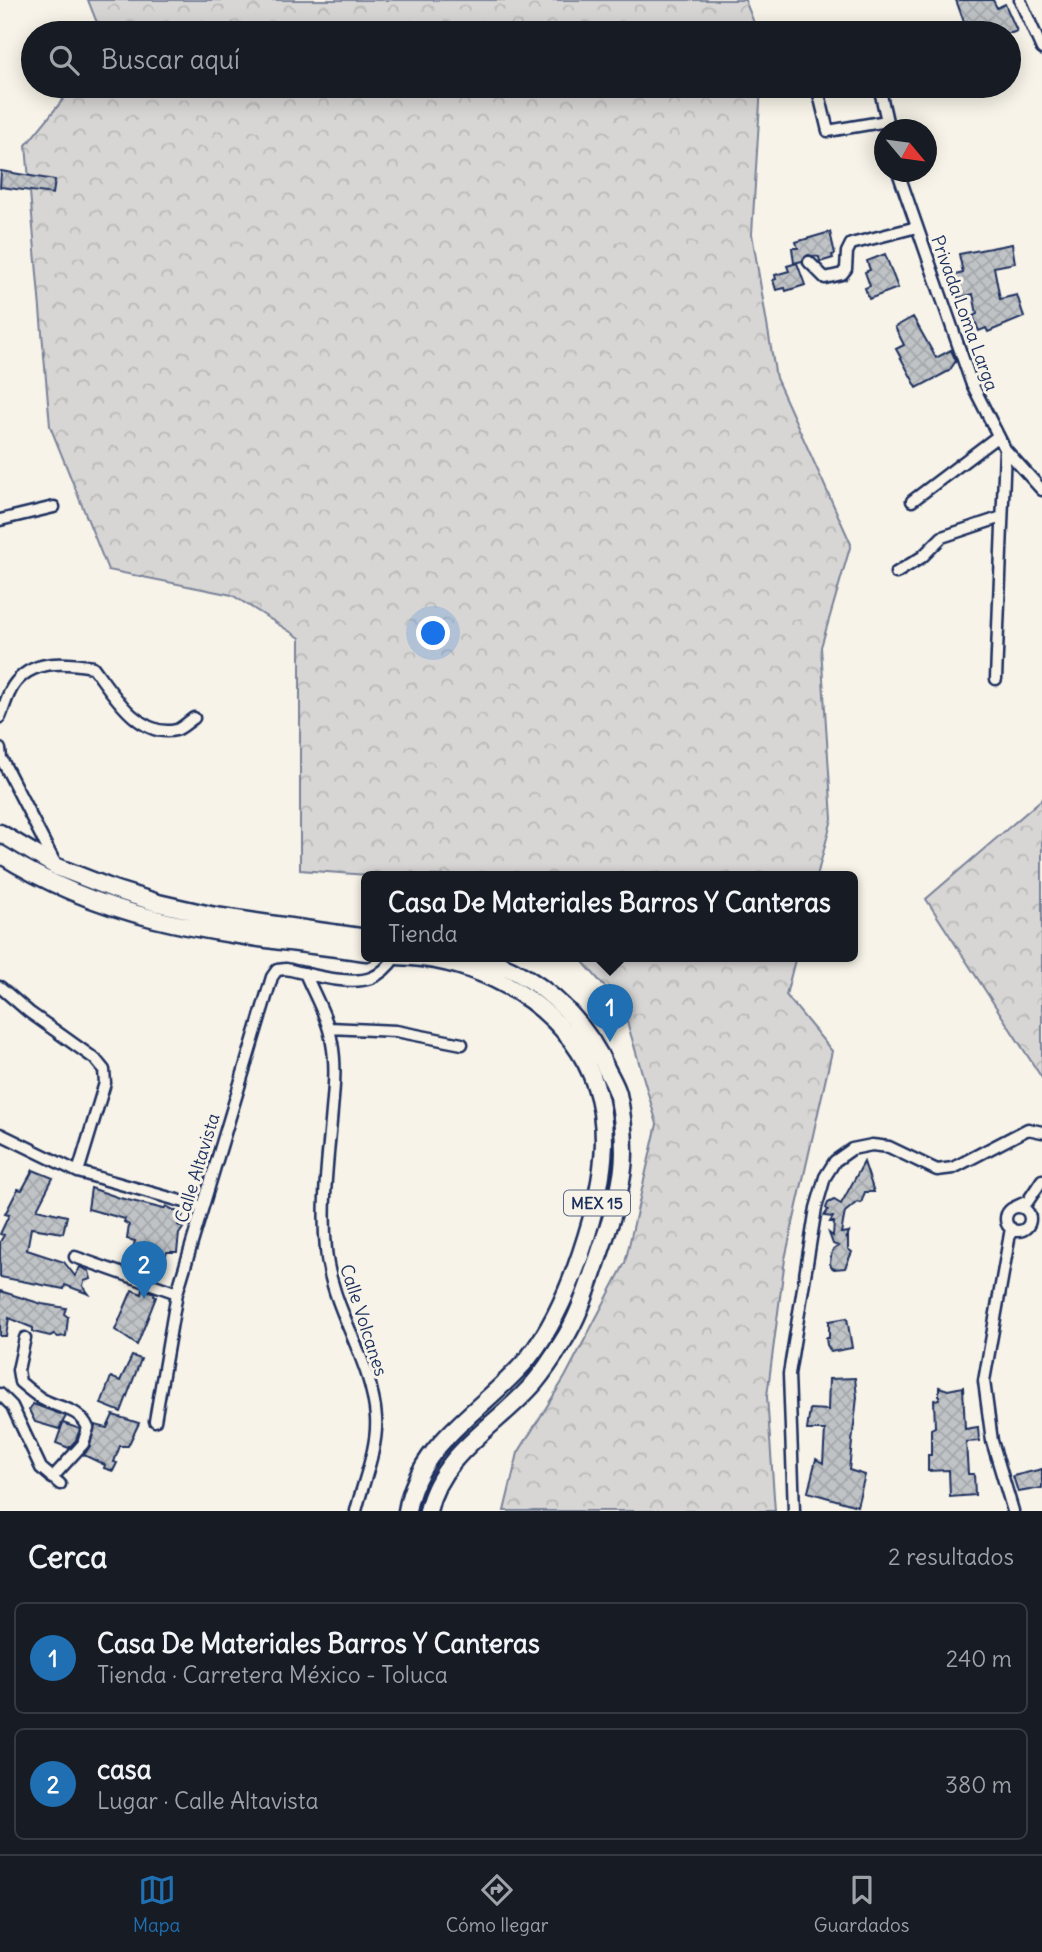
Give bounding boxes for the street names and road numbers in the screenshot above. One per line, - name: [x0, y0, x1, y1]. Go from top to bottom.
- street label: Privada Loma Larga: [926, 232, 1004, 394]
- street label: Calle Altavista: [169, 1110, 225, 1226]
- road number: MEX 15: [564, 1190, 630, 1216]
- street label: Calle Volcanes: [335, 1261, 393, 1379]

